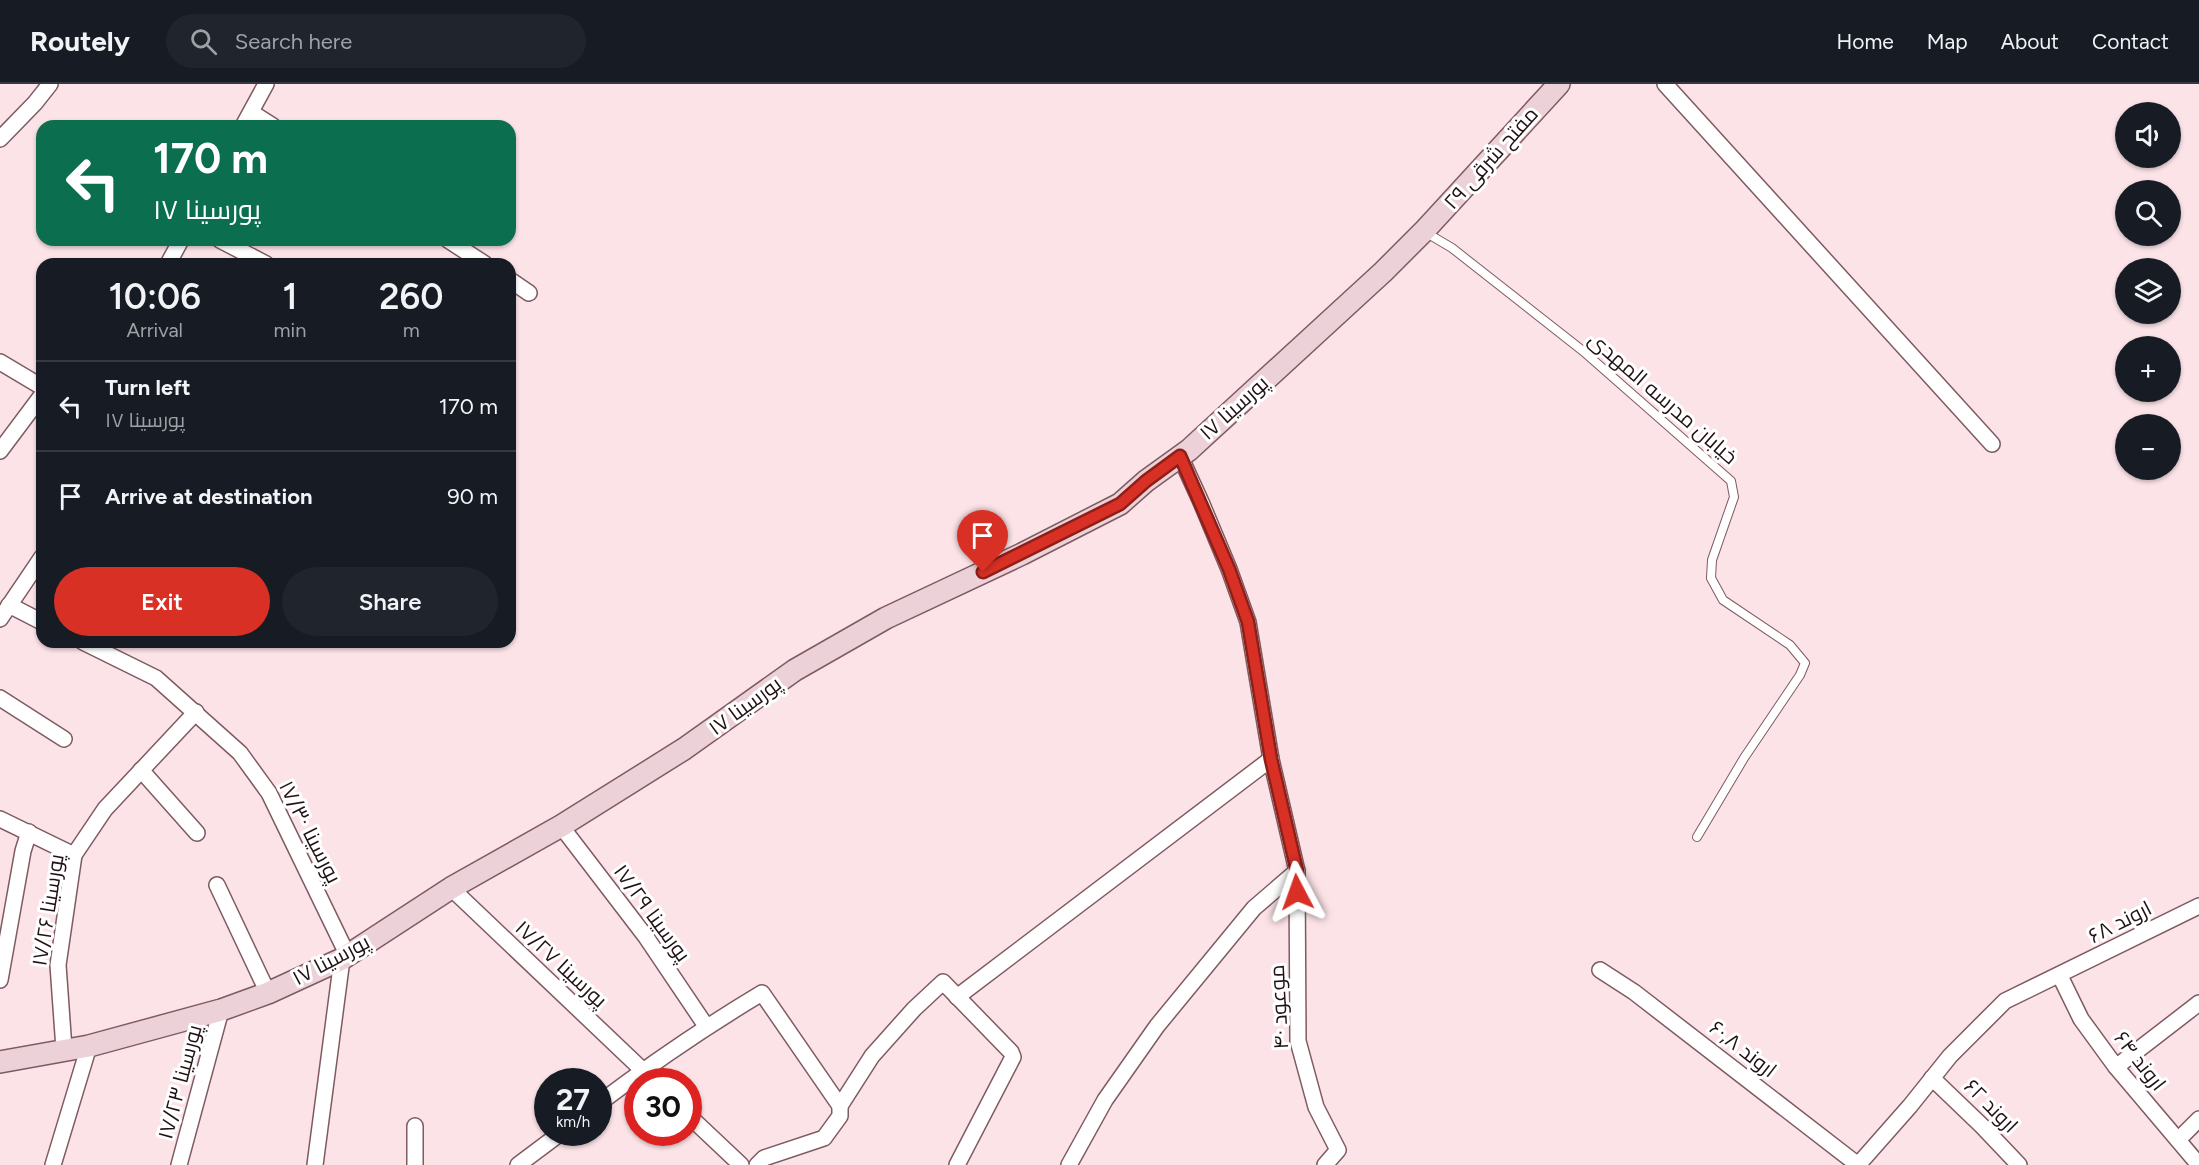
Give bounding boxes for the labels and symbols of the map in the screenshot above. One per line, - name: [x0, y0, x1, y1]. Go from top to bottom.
- street label: مفتح شرقی ۲۹: [1438, 101, 1545, 215]
- street label: خیابان مدرسه المهدی: [1583, 326, 1743, 470]
- street label: پورسینا ۱۷: [1194, 370, 1275, 446]
- pin: [957, 510, 1008, 572]
- street label: پورسینا ۱۷: [703, 671, 788, 742]
- street label: پورسینا ۱۷/۳۰: [272, 776, 347, 888]
- street label: پورسینا ۱۷/۲۶: [26, 852, 71, 968]
- street label: پورسینا ۱۷/۲۹: [607, 859, 696, 968]
- position arrow: [1265, 860, 1329, 924]
- street label: اروند ۶۸: [2084, 895, 2156, 948]
- street label: پورسینا ۱۷/۲۷: [509, 915, 613, 1014]
- street label: پورسینا ۱۷: [288, 929, 375, 992]
- street label: موعود ۴۰: [1264, 964, 1293, 1050]
- street label: اروند ۶۰٫۸: [1705, 1015, 1782, 1082]
- street label: پورسینا ۱۷/۲۳: [152, 1022, 209, 1142]
- street label: اروند ۶۴: [2109, 1026, 2171, 1095]
- speed limit sign: 30: [624, 1068, 702, 1146]
- street label: اروند ۶۲: [1959, 1074, 2023, 1138]

